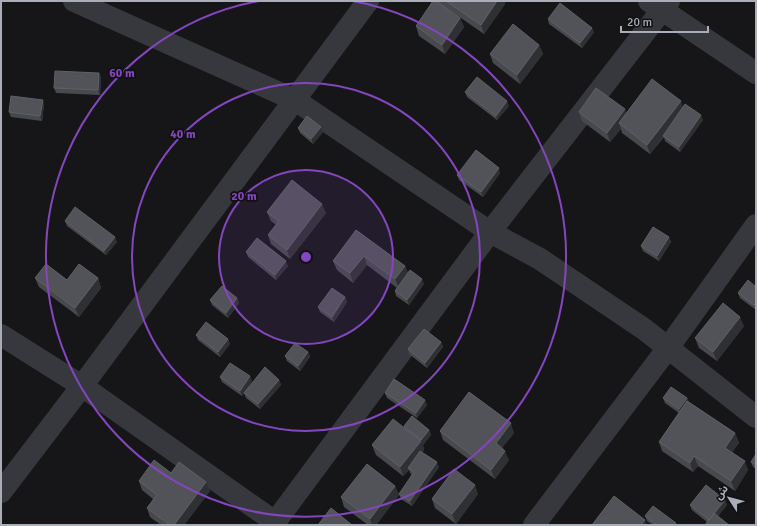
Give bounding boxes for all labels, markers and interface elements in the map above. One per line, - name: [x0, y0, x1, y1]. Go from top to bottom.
- scale bar: [621, 8, 708, 34]
- text: 20 m: [627, 15, 652, 30]
- text: 60 m: [109, 66, 135, 81]
- text: 40 m: [170, 127, 196, 142]
- text: 20 m: [231, 189, 257, 204]
- centre of rings: [299, 250, 313, 264]
- north arrow: [709, 478, 749, 518]
- text: ش: [712, 482, 731, 502]

